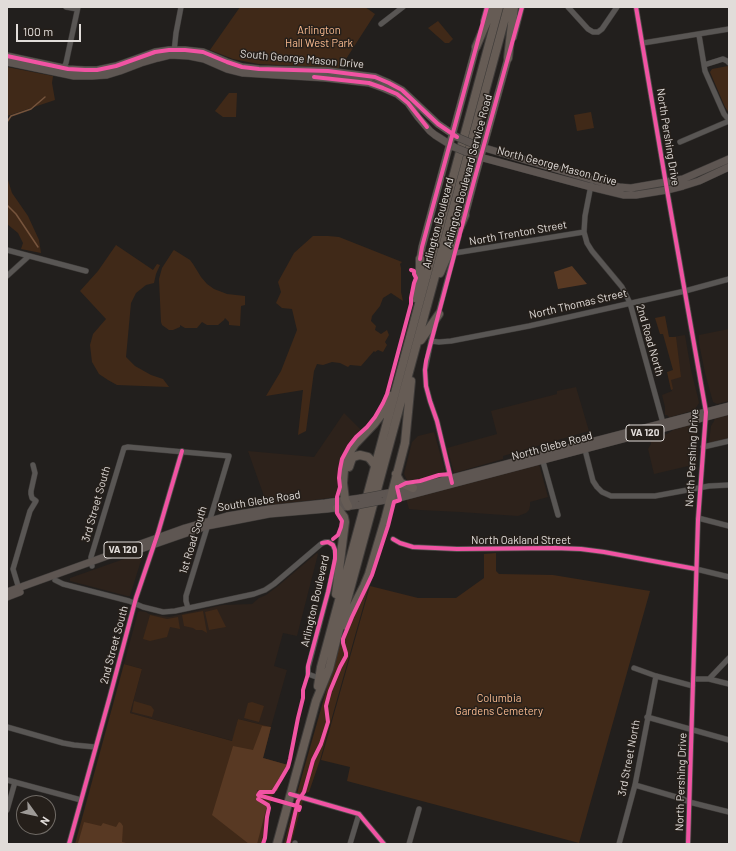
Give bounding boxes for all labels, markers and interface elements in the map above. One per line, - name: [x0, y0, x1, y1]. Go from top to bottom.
- scale bar: [18, 16, 83, 42]
- park label: Arlington Hall West Park: [285, 23, 353, 49]
- text: 100 m: [23, 24, 53, 38]
- street label: South George Mason Drive: [240, 47, 364, 71]
- street label: North Pershing Drive: [654, 87, 682, 187]
- street label: Arlington Boulevard Service Road: [441, 93, 495, 249]
- street label: North George Mason Drive: [496, 144, 618, 188]
- street label: Arlington Boulevard: [420, 176, 456, 270]
- street label: North Trenton Street: [468, 218, 568, 248]
- street label: North Thomas Street: [528, 286, 628, 322]
- street label: 2nd Road North: [633, 303, 667, 377]
- street label: North Pershing Drive: [683, 409, 701, 507]
- road number: VA 120: [626, 425, 664, 441]
- street label: North Glebe Road: [510, 429, 594, 463]
- street label: 3rd Street South: [79, 465, 113, 543]
- street label: South Glebe Road: [217, 488, 301, 514]
- street label: 1st Road South: [176, 505, 210, 575]
- street label: North Oakland Street: [471, 533, 571, 547]
- road number: VA 120: [104, 542, 142, 558]
- street label: Arlington Boulevard: [298, 554, 332, 648]
- street label: 2nd Street South: [97, 604, 131, 686]
- park label: Columbia Gardens Cemetery: [455, 691, 543, 717]
- street label: 3rd Street North: [615, 719, 643, 797]
- street label: North Pershing Drive: [673, 733, 689, 831]
- north arrow: [16, 795, 56, 835]
- text: N: [38, 815, 53, 828]

